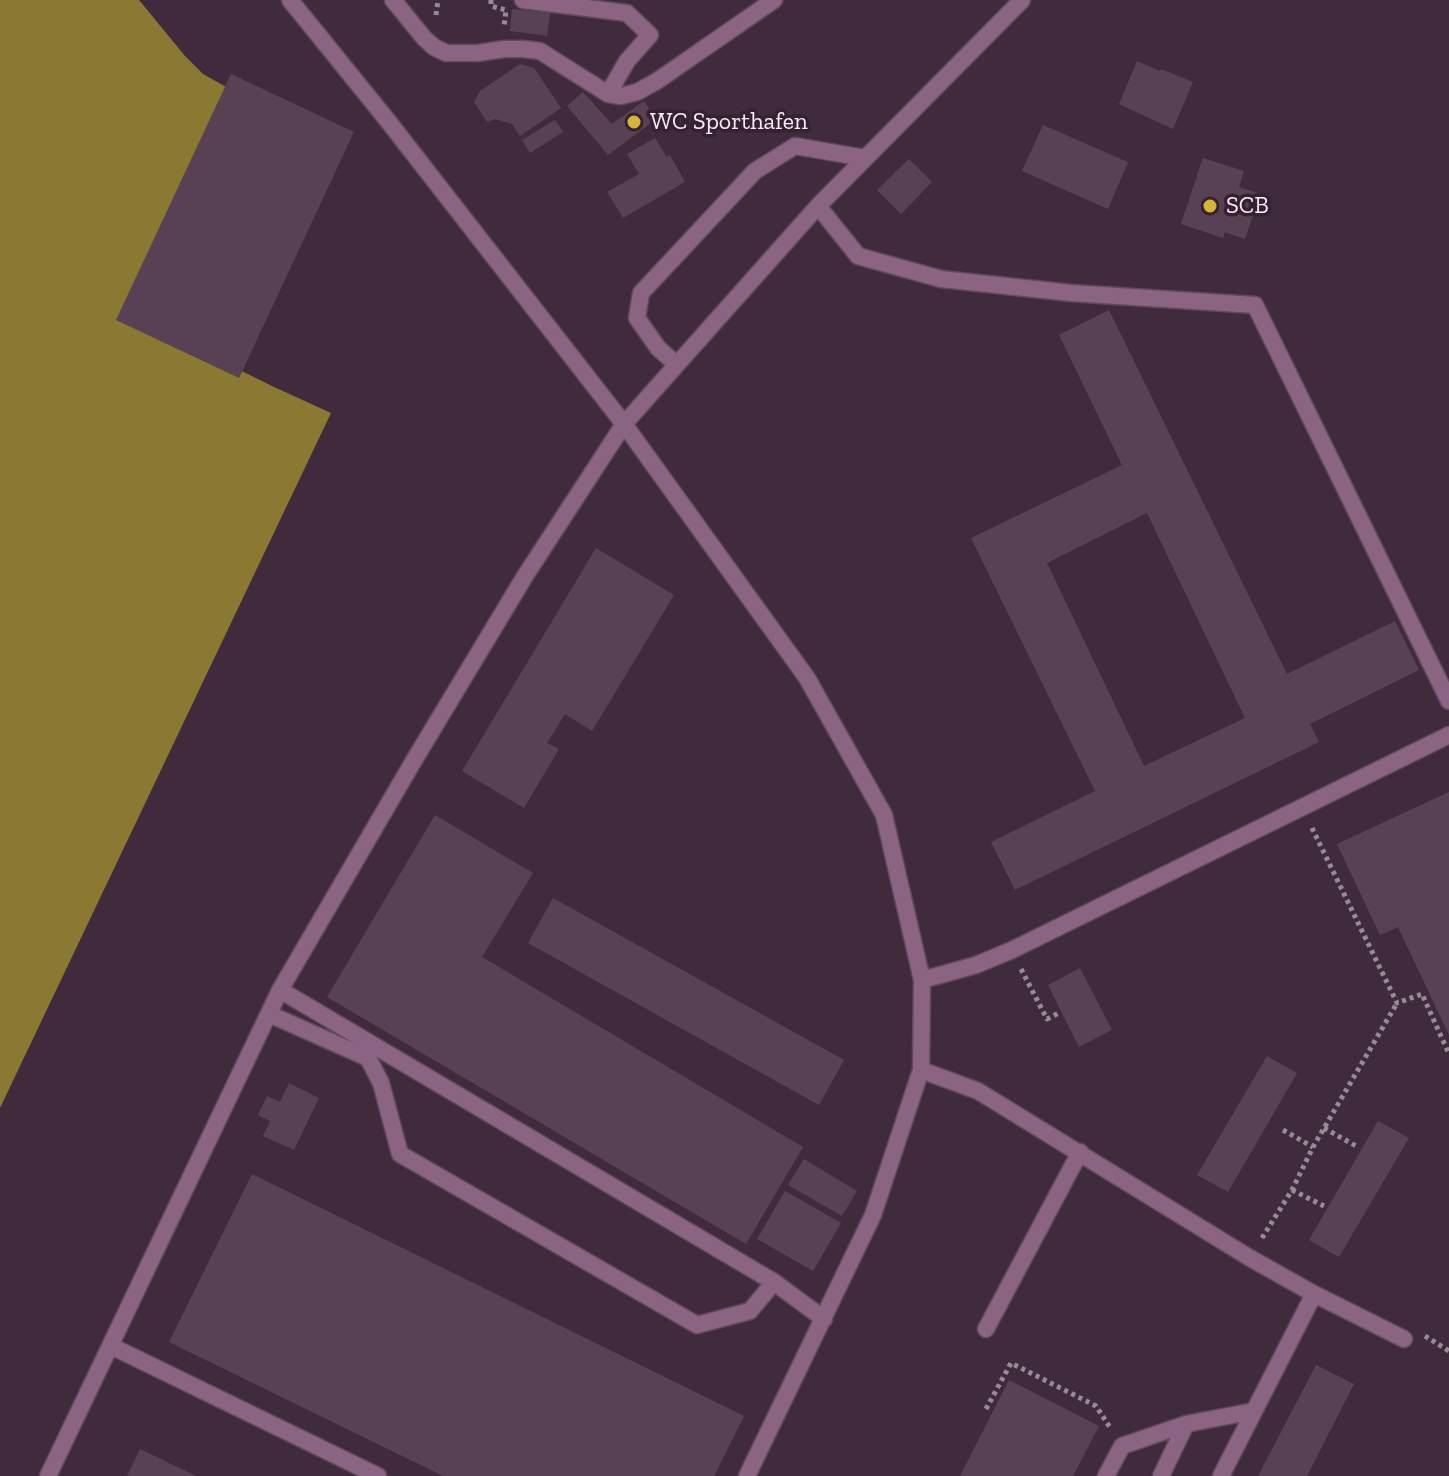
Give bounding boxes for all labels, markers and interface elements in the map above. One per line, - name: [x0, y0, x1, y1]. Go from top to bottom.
- place label: WC Sporthafen: [650, 108, 808, 136]
- marker: WC Sporthafen: [625, 113, 643, 131]
- place label: SCB: [1226, 192, 1269, 220]
- marker: SCB: [1201, 197, 1219, 215]

